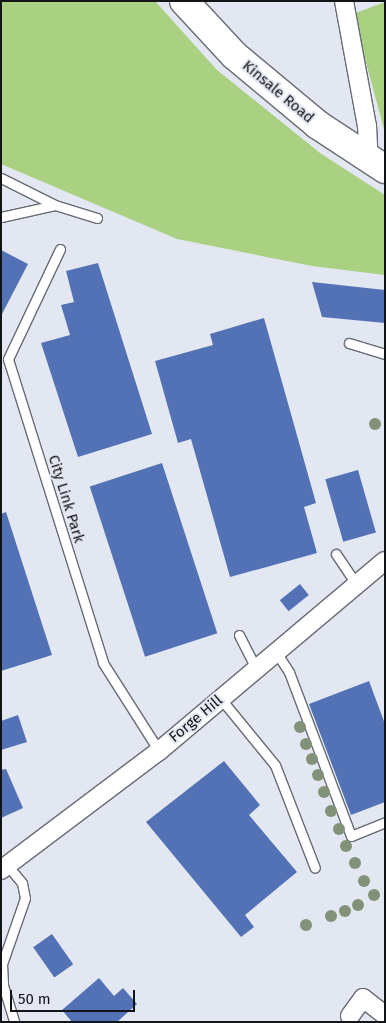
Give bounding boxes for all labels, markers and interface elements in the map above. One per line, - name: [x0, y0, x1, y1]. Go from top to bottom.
- street label: Kinsale Road: [239, 57, 317, 127]
- street label: City Link Park: [44, 453, 88, 545]
- street label: Forge Hill: [166, 692, 226, 746]
- scale bar: [12, 980, 138, 1012]
- text: 50 m: [18, 990, 51, 1008]

